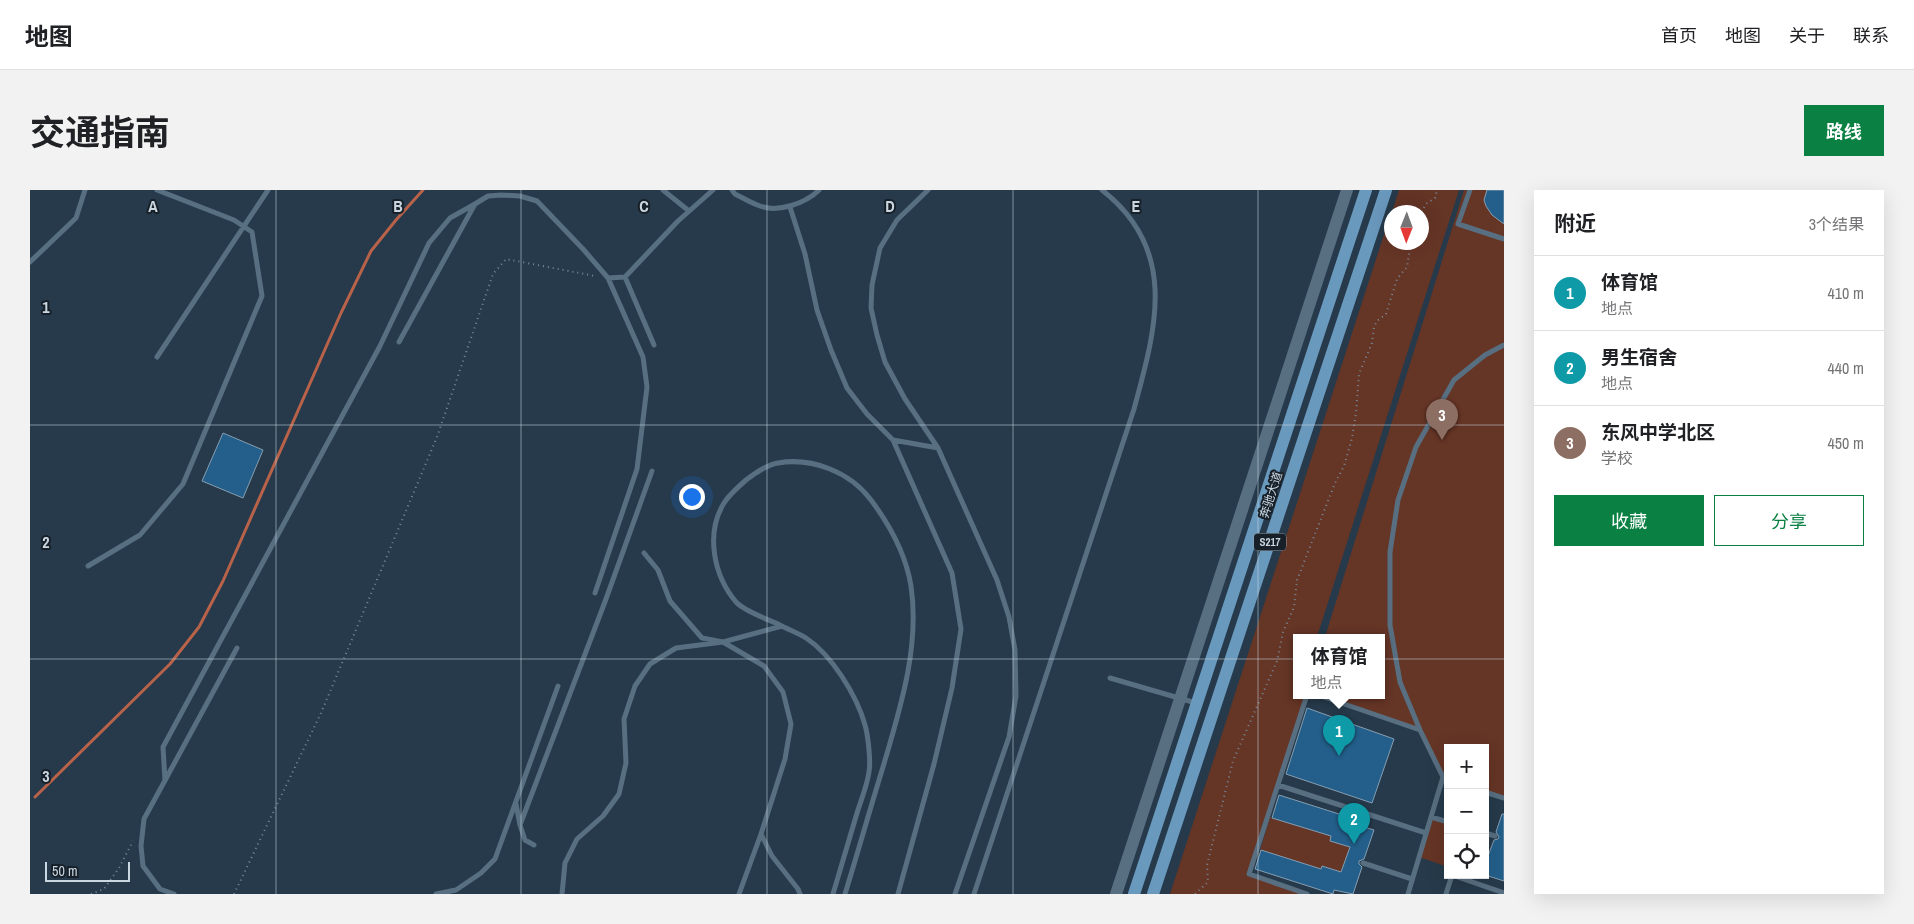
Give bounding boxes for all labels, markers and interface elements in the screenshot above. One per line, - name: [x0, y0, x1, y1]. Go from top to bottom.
- text: 地图: [25, 20, 73, 52]
- text: 首页: [1661, 23, 1697, 48]
- text: 地图: [1725, 23, 1761, 48]
- text: 关于: [1789, 23, 1825, 48]
- text: 联系: [1853, 23, 1889, 48]
- button: 路线: [1804, 105, 1884, 156]
- text: 交通指南: [30, 109, 170, 156]
- text: A: [148, 195, 158, 217]
- text: B: [393, 195, 403, 217]
- text: C: [639, 195, 649, 217]
- text: D: [885, 195, 895, 217]
- text: E: [1132, 195, 1141, 217]
- north arrow: [1384, 205, 1429, 250]
- text: 附近: [1554, 209, 1596, 238]
- text: 3个结果: [1809, 213, 1864, 235]
- text: 体育馆: [1601, 269, 1658, 295]
- text: 1: [1566, 282, 1574, 304]
- text: 410 m: [1828, 282, 1864, 304]
- text: 1: [42, 296, 50, 318]
- text: 地点: [1601, 297, 1633, 319]
- text: 男生宿舍: [1601, 344, 1677, 370]
- text: 2: [1566, 357, 1574, 379]
- text: 440 m: [1828, 357, 1864, 379]
- text: 地点: [1601, 372, 1633, 394]
- pin: 3: [1426, 399, 1458, 440]
- text: 东风中学北区: [1601, 419, 1715, 445]
- text: 3: [1566, 432, 1574, 454]
- text: 450 m: [1828, 432, 1864, 454]
- text: 学校: [1601, 447, 1633, 469]
- street label: 奔驰大道: [1256, 470, 1286, 520]
- your location: [679, 484, 705, 510]
- button: 收藏: [1554, 495, 1704, 546]
- button: 分享: [1714, 495, 1864, 546]
- text: 2: [42, 531, 50, 553]
- road number: S217: [1254, 534, 1286, 551]
- popup: [1293, 634, 1385, 699]
- text: 体育馆: [1310, 643, 1368, 669]
- text: 地点: [1310, 671, 1343, 693]
- pin: 1: [1323, 715, 1355, 756]
- map controls: [1444, 744, 1489, 879]
- button: +: [1444, 744, 1489, 789]
- text: 3: [42, 765, 50, 787]
- button: −: [1444, 789, 1489, 834]
- pin: 2: [1338, 803, 1370, 844]
- button: locate: [1444, 834, 1489, 879]
- scale bar: [45, 859, 130, 882]
- text: 50 m: [52, 862, 78, 880]

